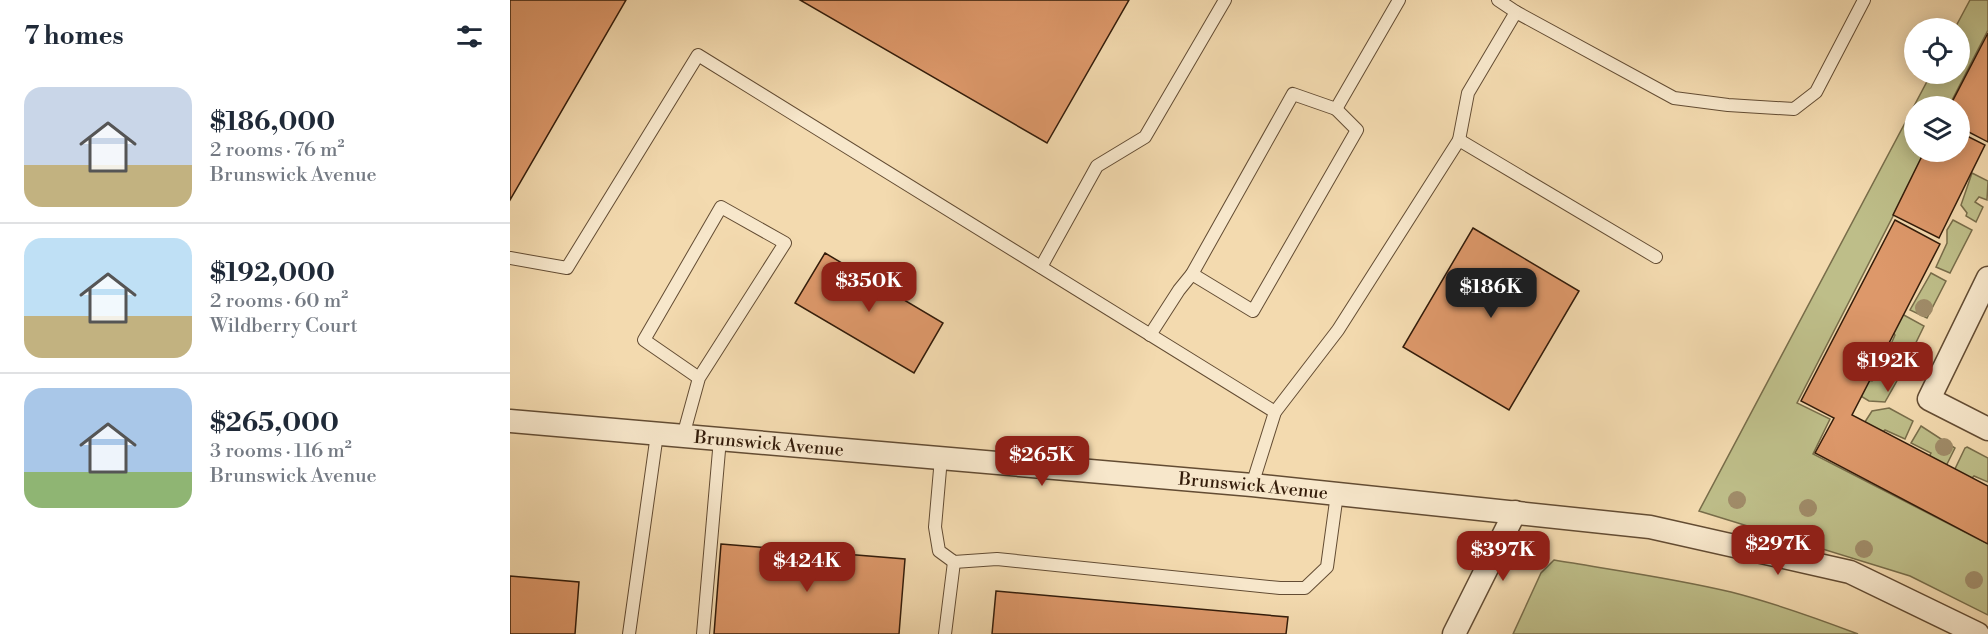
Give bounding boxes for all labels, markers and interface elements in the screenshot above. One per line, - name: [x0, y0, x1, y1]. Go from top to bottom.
- map controls: [1904, 18, 1970, 162]
- button: locate: [1904, 18, 1970, 84]
- text: 7 homes: [24, 20, 124, 52]
- icon: filters: [453, 20, 486, 53]
- button: layers: [1904, 96, 1970, 162]
- text: $186,000: [210, 106, 335, 138]
- icon: home: [72, 111, 144, 183]
- text: 2 rooms · 76 m²: [210, 138, 344, 163]
- text: Brunswick Avenue: [210, 163, 377, 188]
- text: $192,000: [210, 257, 335, 289]
- icon: home: [72, 262, 144, 334]
- pin: $350K: [827, 262, 911, 313]
- pin: $186K: [1449, 268, 1533, 319]
- text: $350K: [835, 269, 903, 294]
- text: $186K: [1460, 275, 1522, 300]
- text: 2 rooms · 60 m²: [210, 289, 348, 314]
- text: Wildberry Court: [210, 314, 358, 339]
- pin: $192K: [1846, 342, 1930, 393]
- text: $192K: [1857, 349, 1919, 374]
- text: $265,000: [210, 407, 339, 439]
- icon: home: [72, 412, 144, 484]
- street label: Brunswick Avenue: [692, 426, 845, 462]
- pin: $265K: [1000, 436, 1084, 487]
- text: 3 rooms · 116 m²: [210, 439, 352, 464]
- text: $265K: [1009, 443, 1075, 468]
- text: Brunswick Avenue: [210, 464, 377, 489]
- street label: Brunswick Avenue: [1176, 468, 1329, 505]
- pin: $297K: [1736, 525, 1820, 576]
- pin: $397K: [1461, 531, 1545, 582]
- text: $297K: [1746, 532, 1811, 557]
- text: $397K: [1471, 538, 1535, 563]
- pin: $424K: [765, 542, 849, 593]
- text: $424K: [773, 549, 841, 574]

